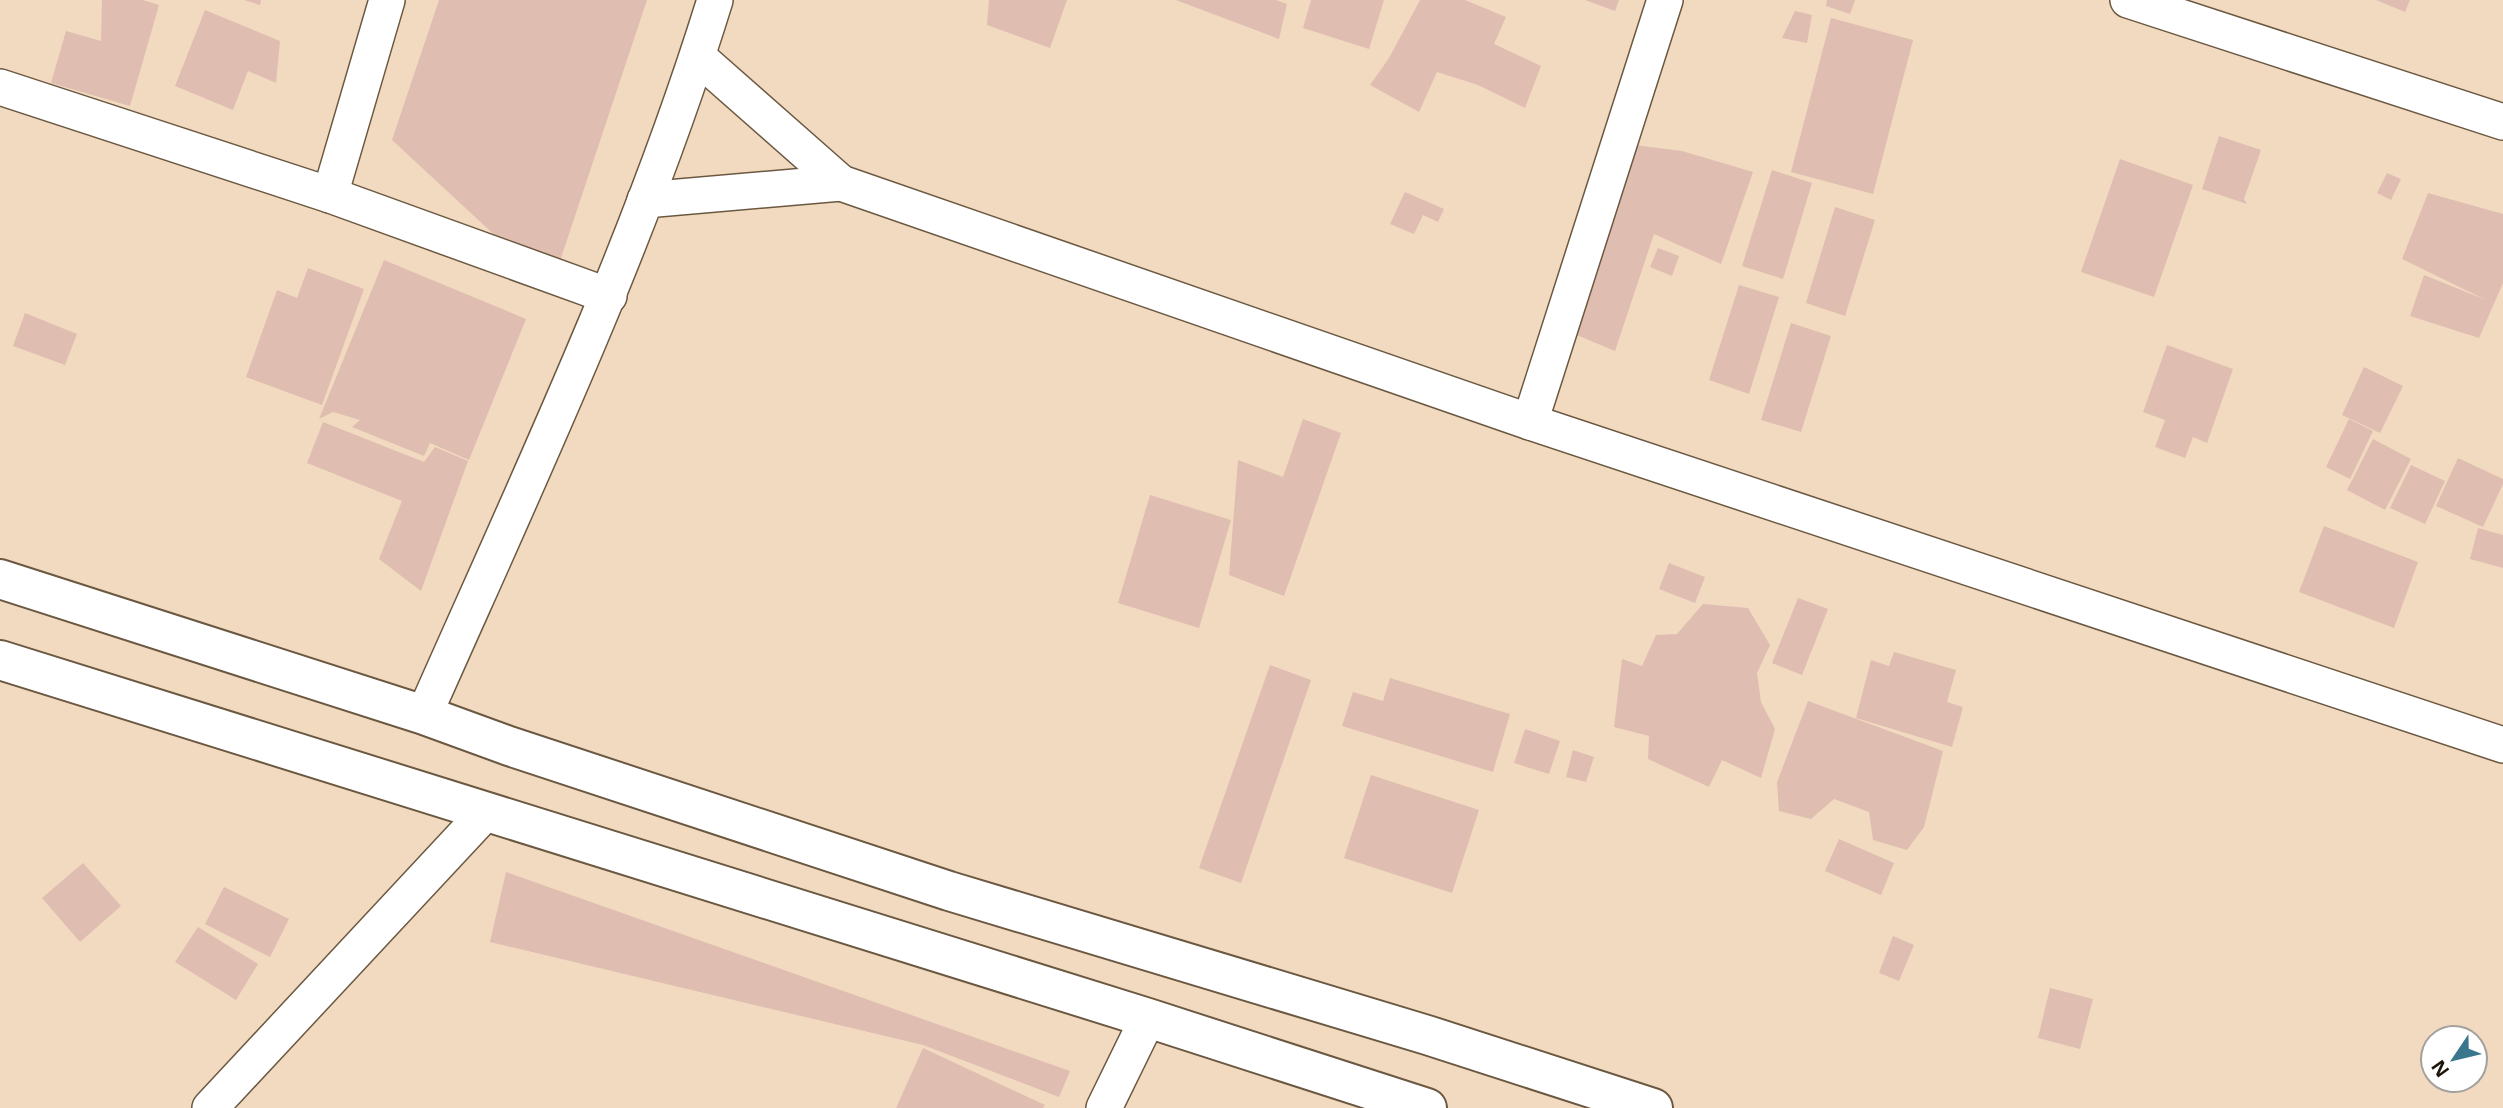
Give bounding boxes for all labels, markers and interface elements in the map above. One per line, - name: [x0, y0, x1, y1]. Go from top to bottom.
- north arrow: [2419, 1024, 2489, 1094]
- text: N: [2425, 1055, 2455, 1083]

